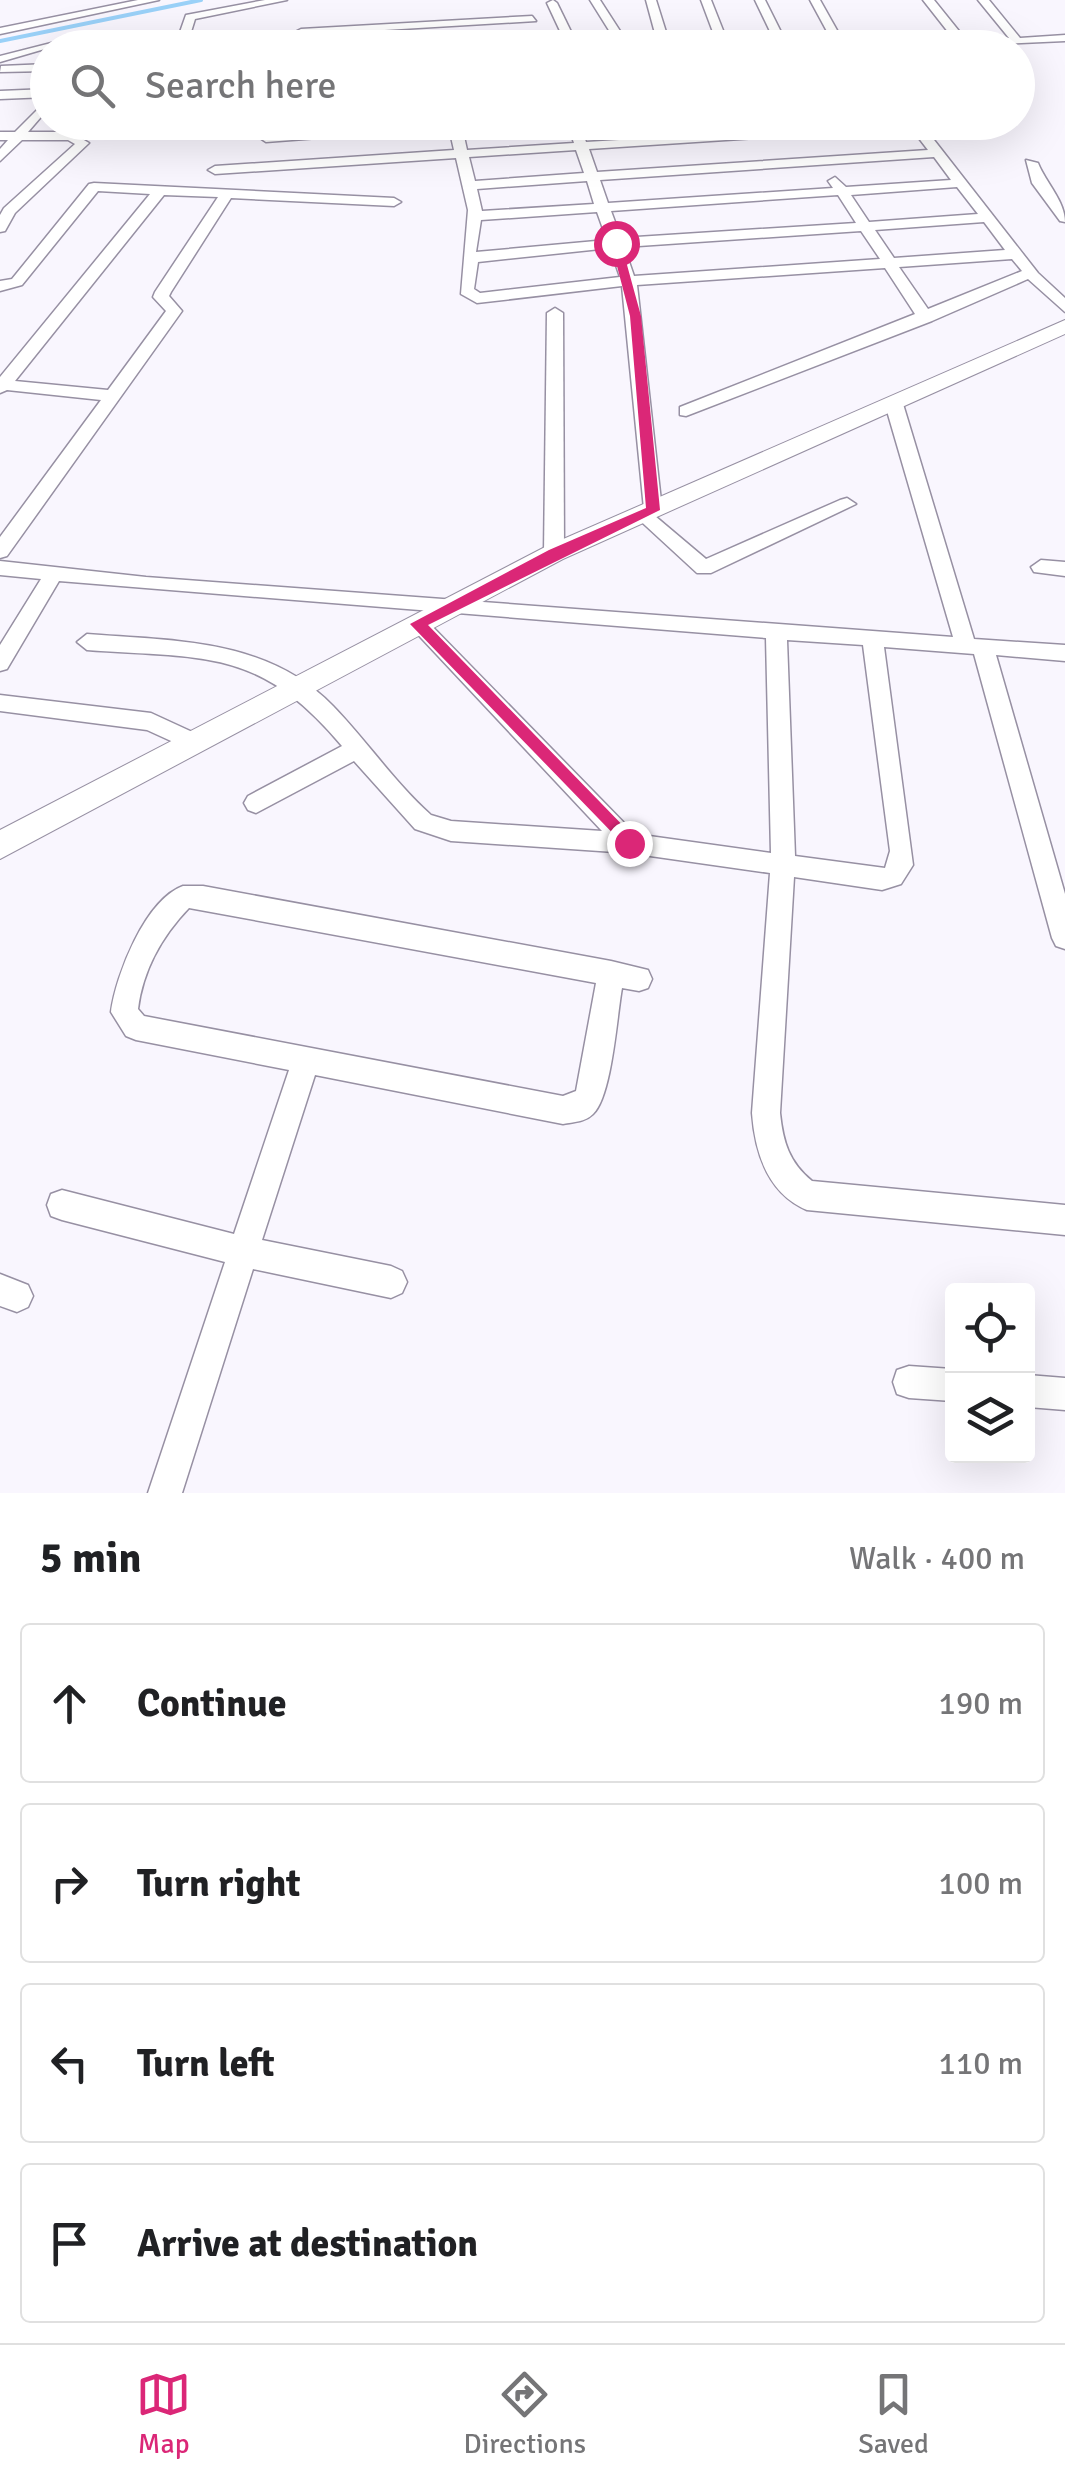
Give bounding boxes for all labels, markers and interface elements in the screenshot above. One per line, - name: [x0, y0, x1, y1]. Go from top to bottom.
- search box: [30, 30, 1035, 140]
- icon: search: [65, 58, 120, 113]
- text: Search here: [145, 62, 337, 109]
- route start: [594, 221, 640, 267]
- route end: [607, 821, 653, 867]
- map controls: [945, 1283, 1035, 1463]
- button: locate: [945, 1283, 1035, 1373]
- button: layers: [945, 1373, 1035, 1463]
- text: 5 min: [40, 1533, 141, 1584]
- text: Walk · 400 m: [849, 1539, 1025, 1578]
- icon: ahead: [42, 1676, 97, 1731]
- text: Continue: [137, 1680, 287, 1727]
- text: 190 m: [939, 1684, 1023, 1723]
- icon: right: [42, 1856, 97, 1911]
- text: Turn right: [137, 1860, 301, 1907]
- text: 100 m: [939, 1864, 1023, 1903]
- icon: left: [42, 2036, 97, 2091]
- text: Turn left: [137, 2040, 275, 2087]
- text: 110 m: [939, 2044, 1023, 2083]
- icon: arrive: [42, 2216, 97, 2271]
- text: Arrive at destination: [137, 2220, 478, 2267]
- tab: Map: [136, 2367, 191, 2461]
- tab: Directions: [464, 2367, 586, 2461]
- tab: Saved: [858, 2367, 929, 2461]

